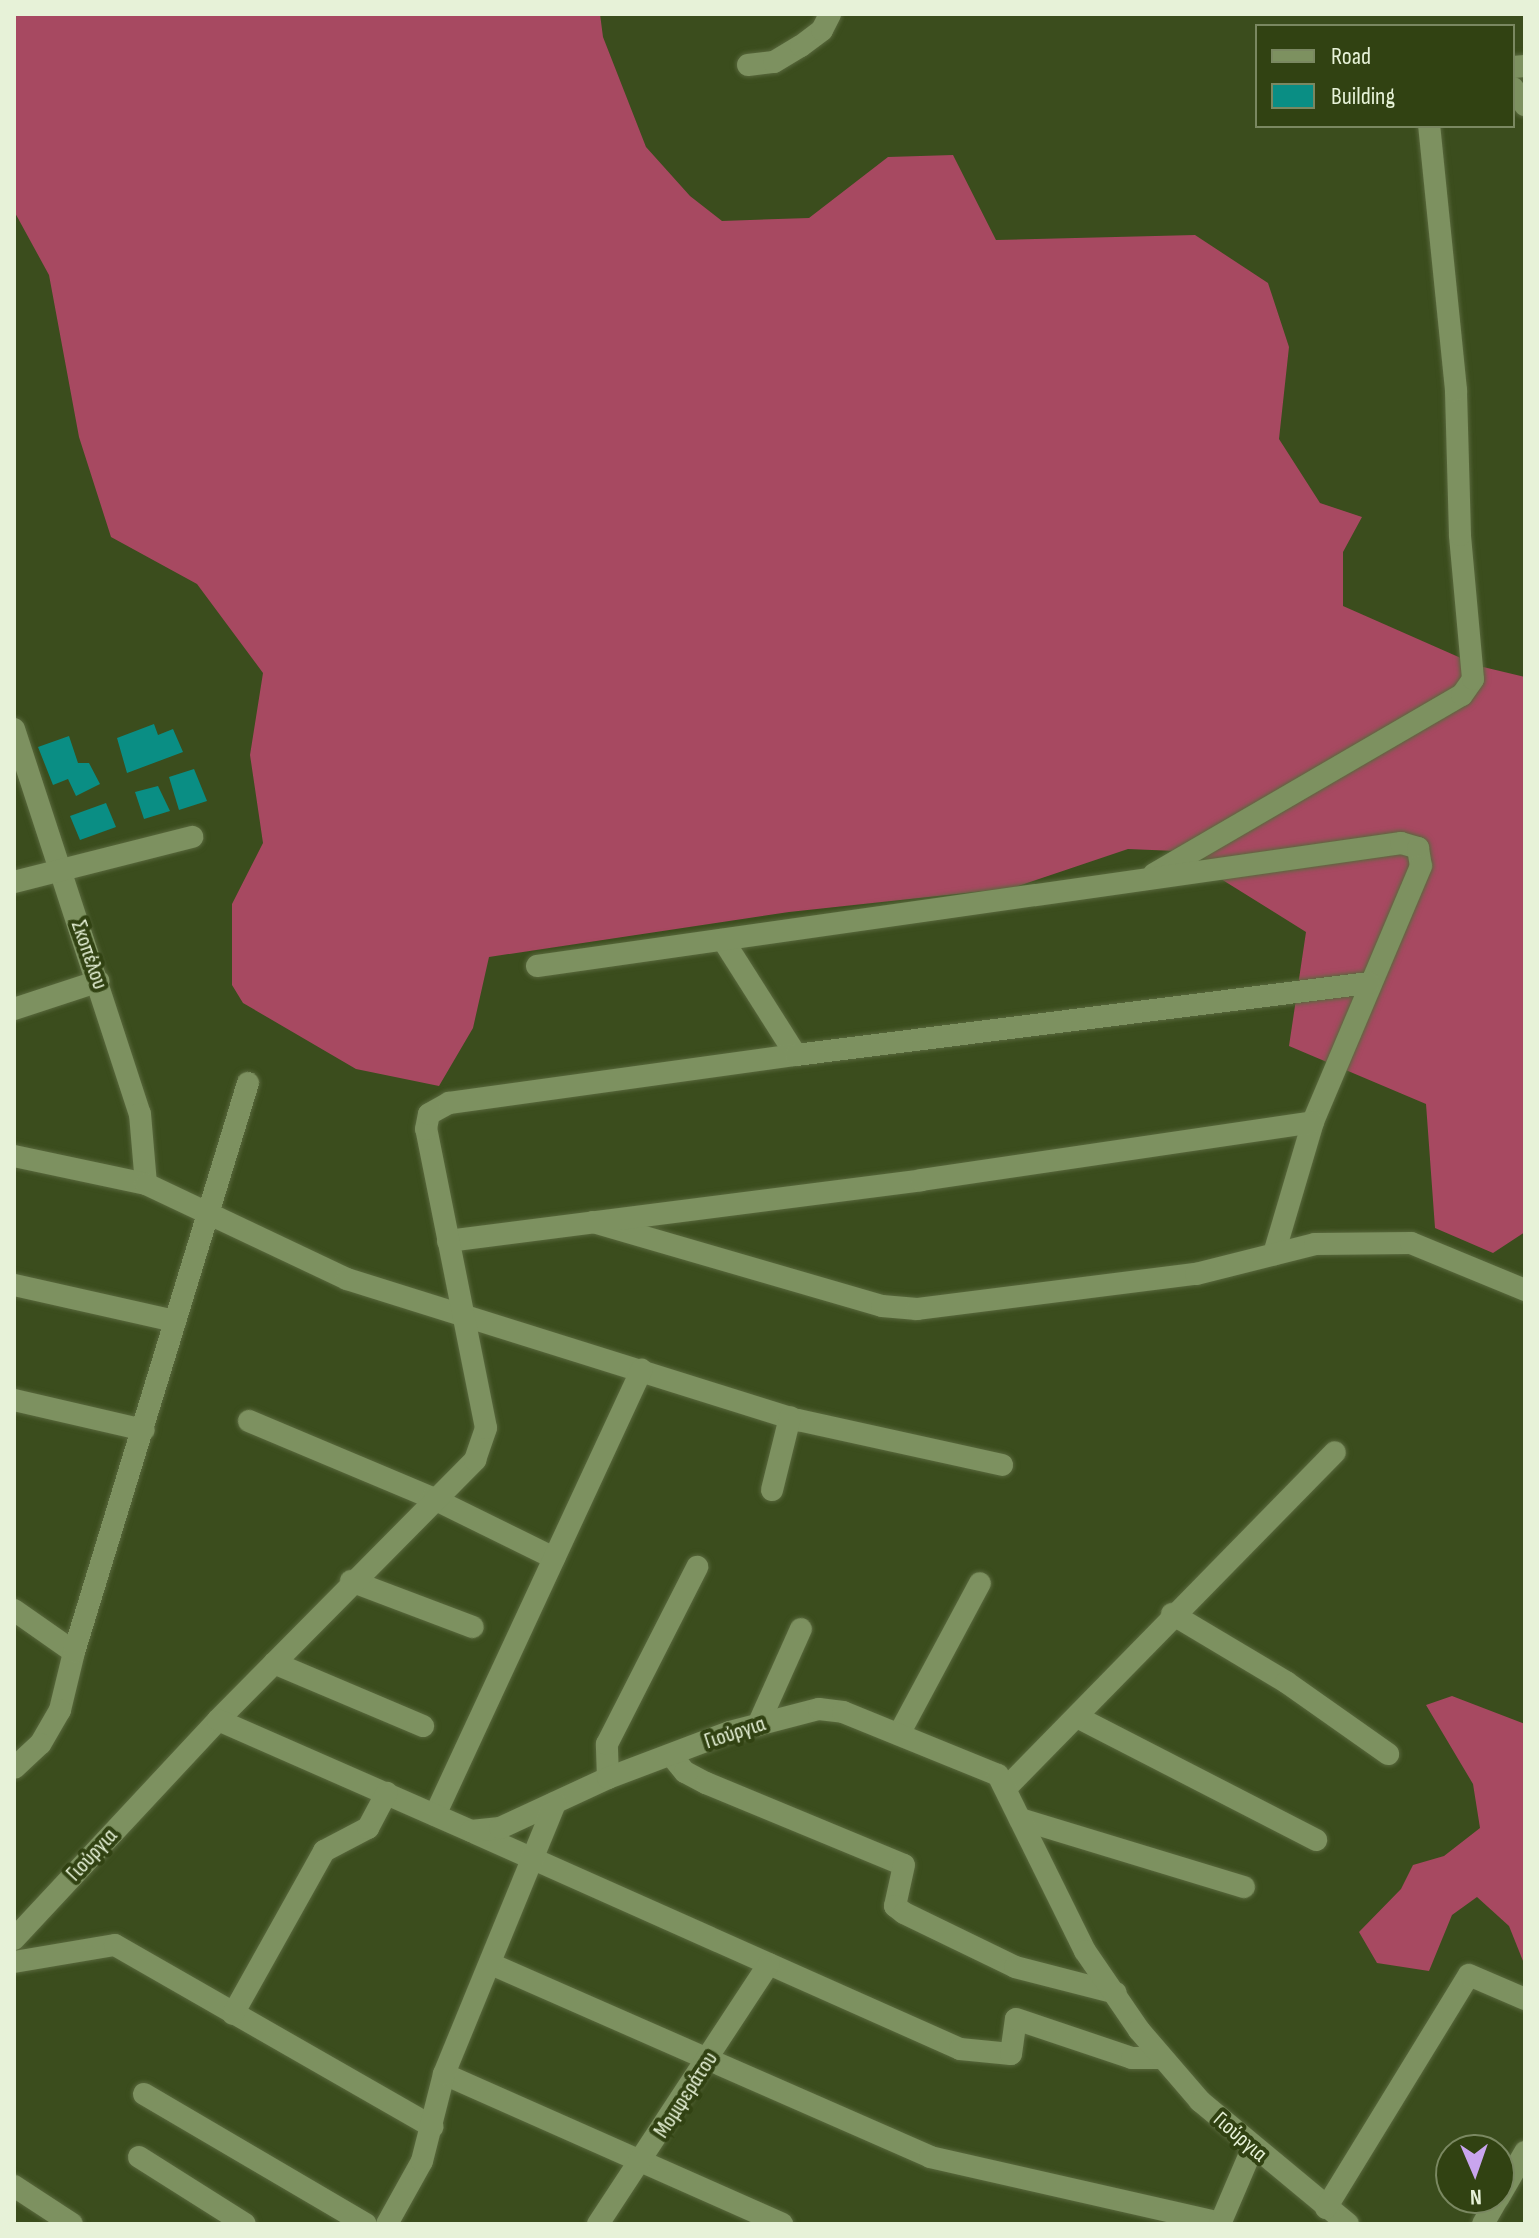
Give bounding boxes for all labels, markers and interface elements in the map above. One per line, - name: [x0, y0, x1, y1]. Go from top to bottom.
- legend: [1255, 24, 1515, 128]
- text: Road: [1331, 42, 1371, 71]
- text: Building: [1331, 82, 1395, 111]
- street label: Σκοπέλου: [65, 917, 113, 993]
- street label: Γιούργια: [701, 1711, 769, 1755]
- street label: Γιούργια: [61, 1823, 123, 1887]
- street label: Μομφεράτου: [648, 2047, 724, 2143]
- street label: Γιούργια: [1208, 2107, 1272, 2167]
- north arrow: [1435, 2134, 1515, 2214]
- text: N: [1469, 2183, 1482, 2210]

